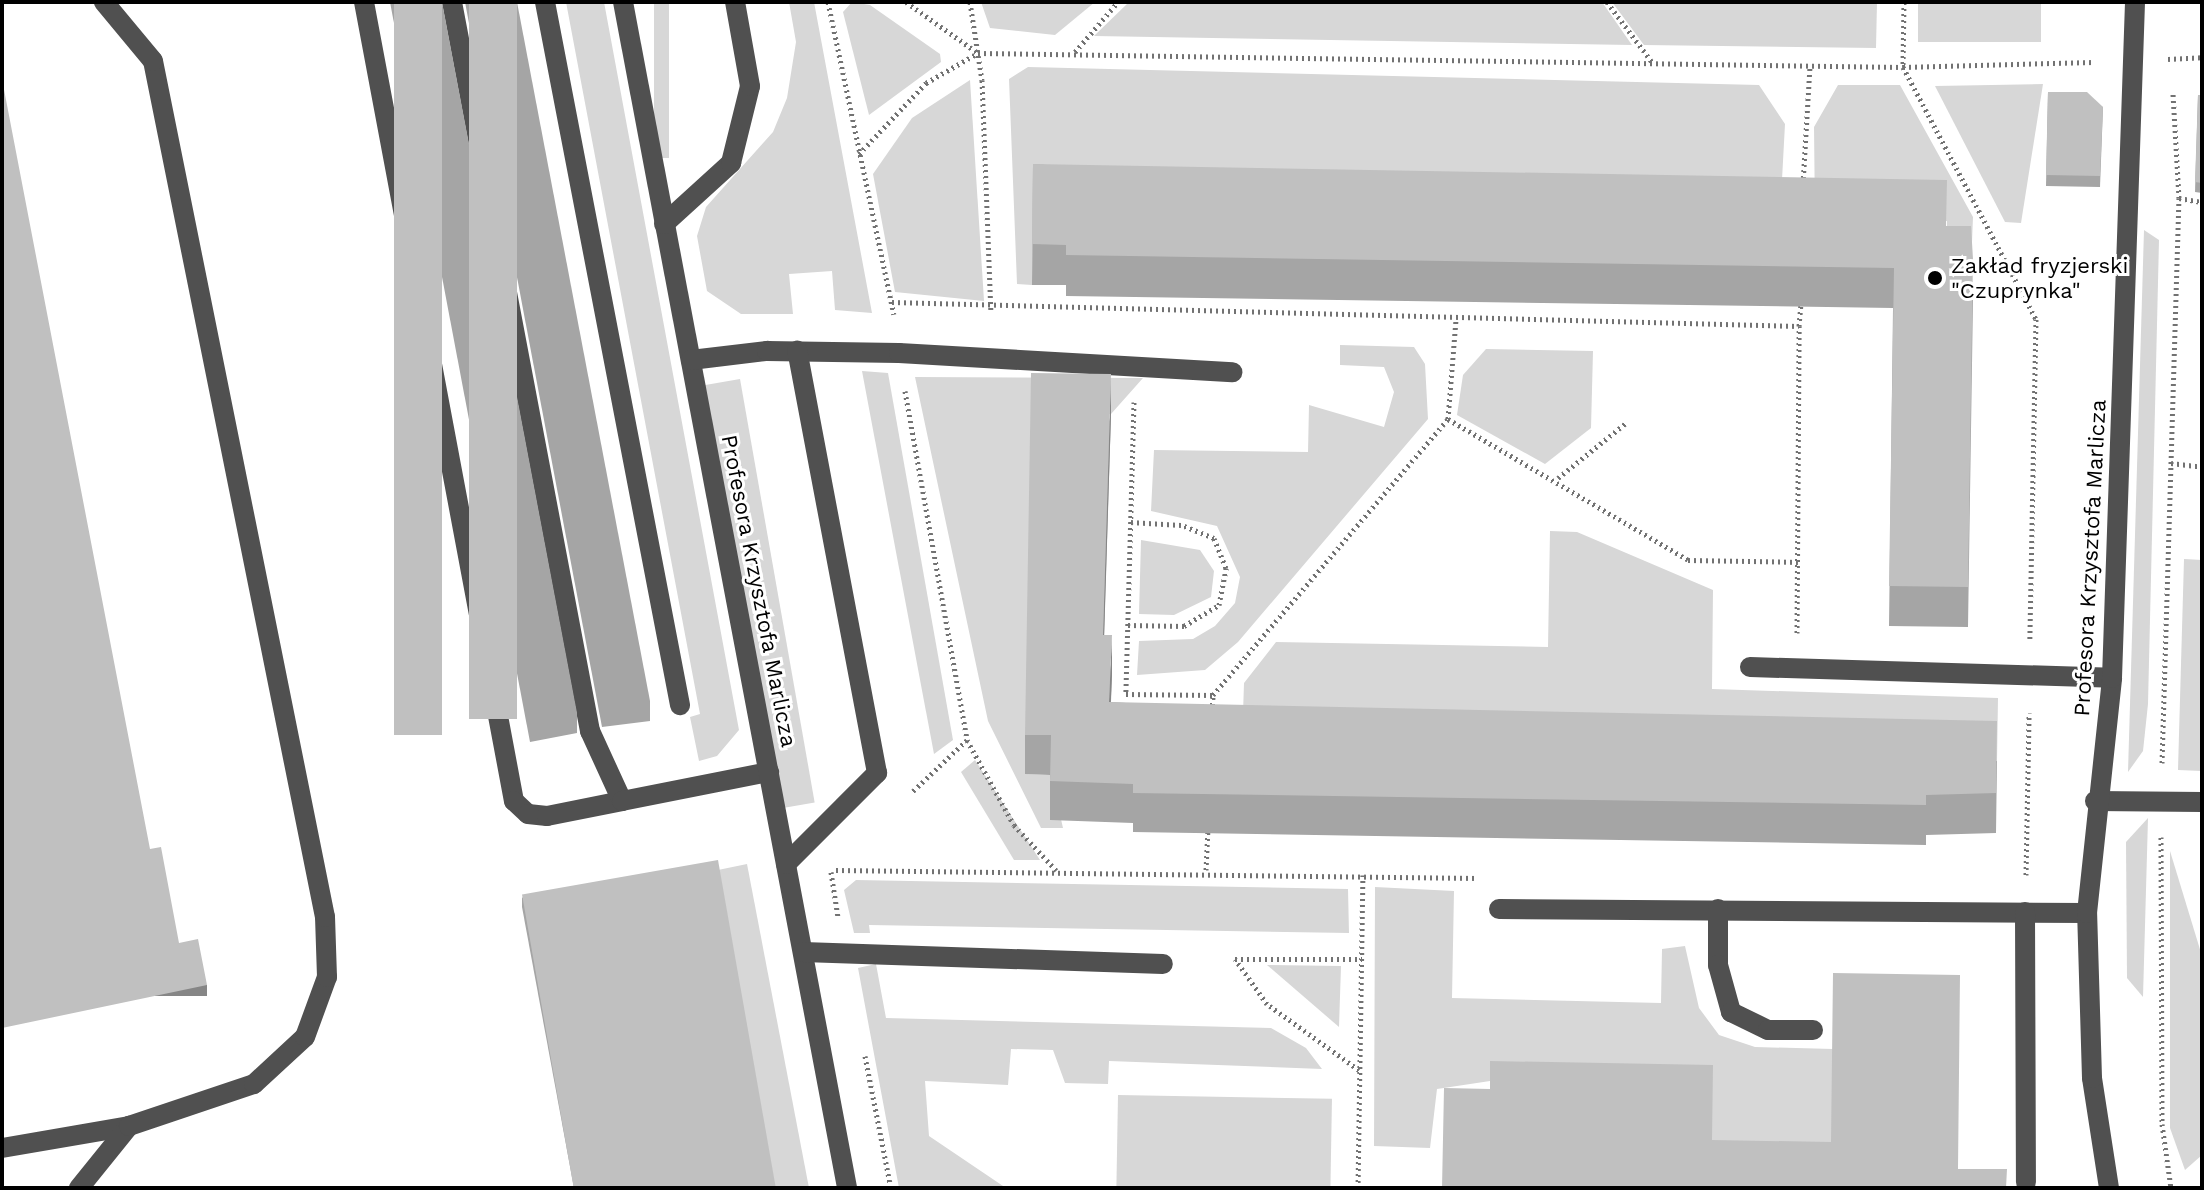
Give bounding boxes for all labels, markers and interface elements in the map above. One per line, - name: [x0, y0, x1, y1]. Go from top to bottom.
- place label: Zakład fryzjerski "Czuprynka": [1951, 252, 2129, 304]
- marker: Zakład fryzjerski "Czuprynka": [1926, 269, 1944, 287]
- street label: Profesora Krzysztofa Marlicza: [2068, 398, 2112, 718]
- street label: Profesora Krzysztofa Marlicza: [716, 432, 802, 750]

